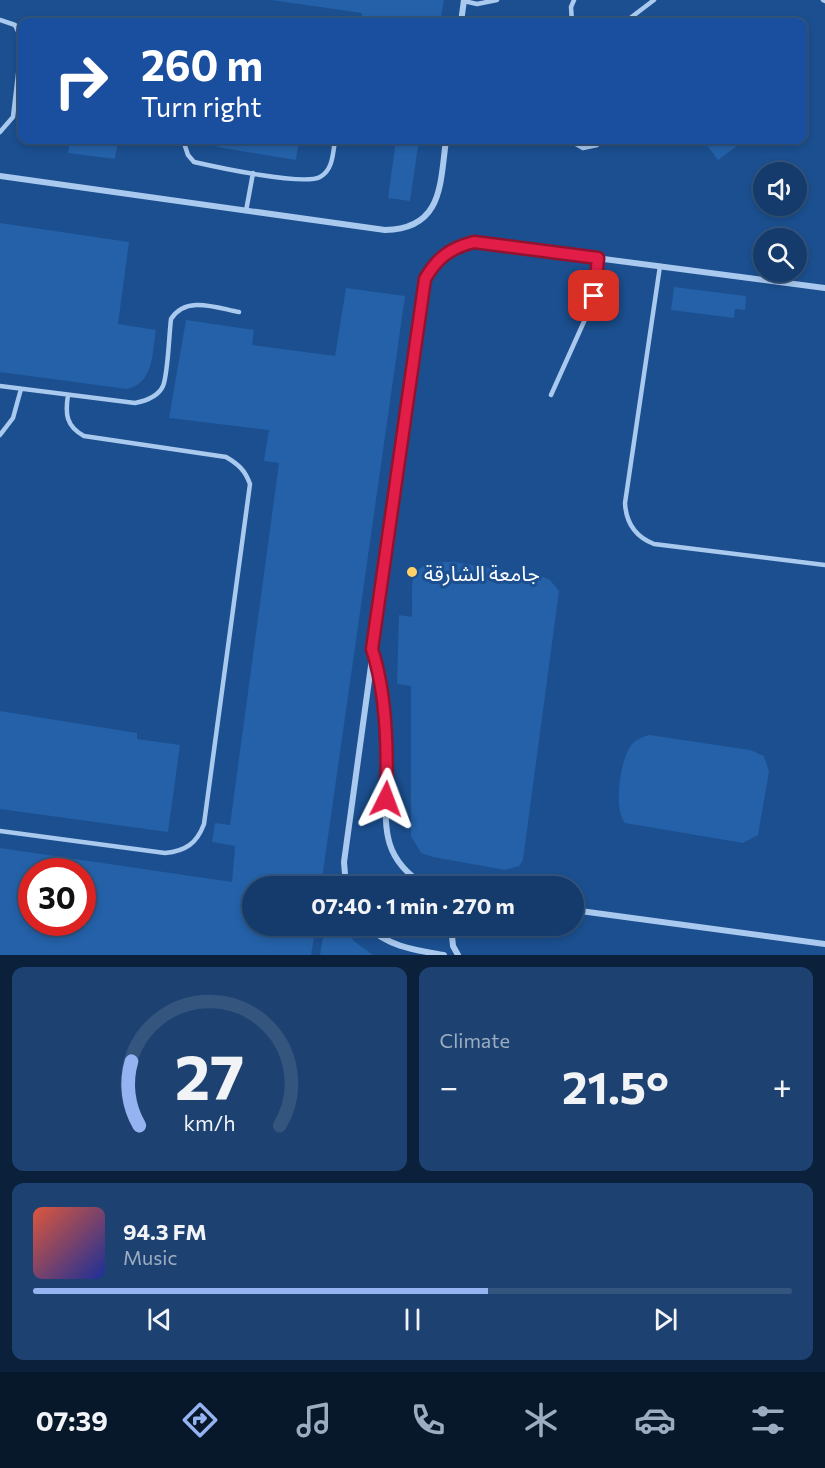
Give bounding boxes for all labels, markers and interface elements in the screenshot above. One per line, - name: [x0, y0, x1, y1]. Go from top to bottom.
- text: 260 m: [141, 38, 263, 90]
- icon: right: [42, 42, 120, 120]
- text: Turn right: [141, 90, 261, 123]
- map controls: [753, 162, 807, 282]
- button: sound: [753, 162, 807, 216]
- button: search: [753, 228, 807, 282]
- pin: [568, 270, 619, 321]
- icon: arrive: [577, 279, 610, 312]
- place label: جامعة الشارقة: [424, 560, 540, 586]
- marker: جامعة الشارقة: [405, 565, 419, 579]
- position arrow: [354, 767, 418, 831]
- speed limit sign: 30: [18, 858, 96, 936]
- text: 07:40 · 1 min · 270 m: [311, 892, 515, 919]
- text: Climate: [440, 1028, 510, 1052]
- text: 27: [175, 1037, 244, 1113]
- text: 21.5°: [562, 1058, 669, 1113]
- text: −: [440, 1065, 458, 1106]
- text: +: [773, 1065, 792, 1106]
- text: km/h: [183, 1109, 235, 1135]
- text: 94.3 FM: [123, 1218, 207, 1245]
- text: Music: [123, 1245, 177, 1269]
- icon: previous: [143, 1303, 176, 1336]
- icon: pause: [396, 1303, 429, 1336]
- icon: next: [649, 1303, 682, 1336]
- icon: directions: [179, 1399, 221, 1441]
- icon: music: [293, 1399, 335, 1441]
- icon: phone: [407, 1399, 449, 1441]
- icon: climate: [520, 1399, 562, 1441]
- icon: car: [634, 1399, 676, 1441]
- icon: filters: [747, 1399, 789, 1441]
- text: 07:39: [36, 1404, 108, 1437]

